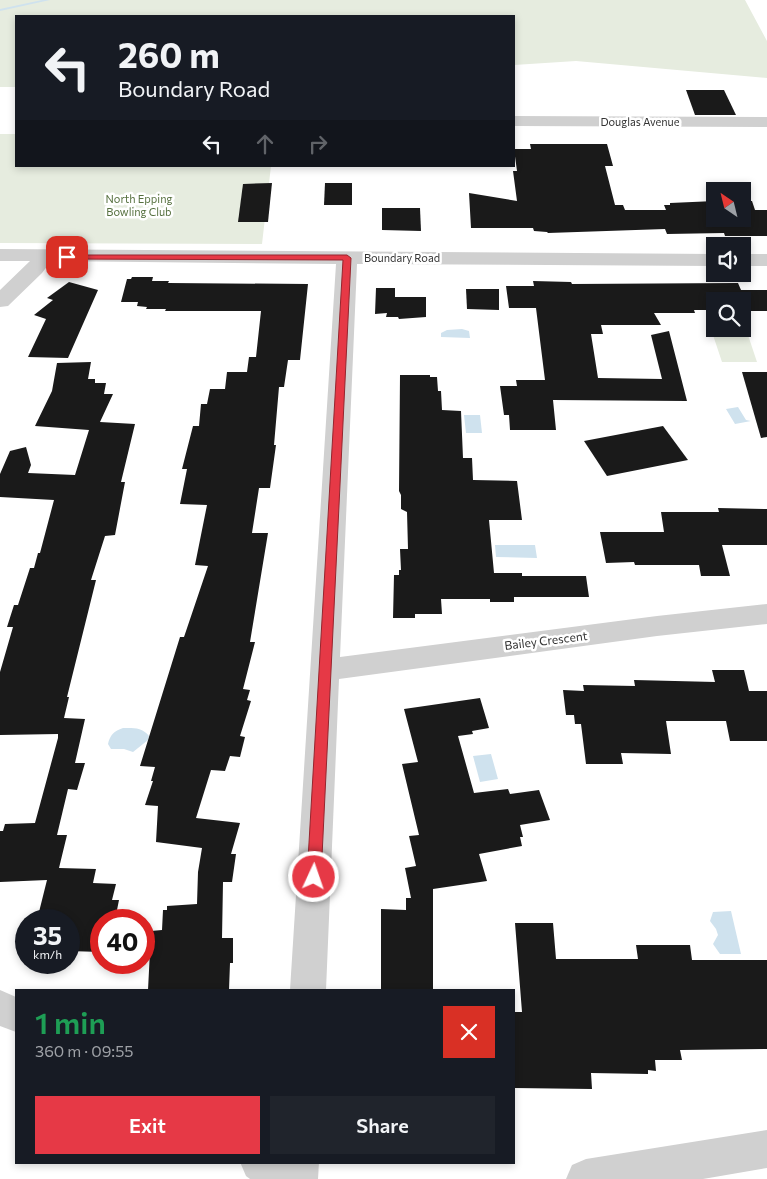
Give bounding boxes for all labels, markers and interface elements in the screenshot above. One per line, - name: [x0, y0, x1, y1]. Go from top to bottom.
- text: 260 m: [118, 32, 220, 75]
- icon: left: [35, 35, 100, 100]
- text: Boundary Road: [118, 75, 270, 102]
- street label: Douglas Avenue: [600, 115, 680, 128]
- icon: left: [198, 130, 226, 158]
- icon: ahead: [251, 130, 279, 158]
- icon: right: [304, 130, 332, 158]
- north arrow: [706, 182, 751, 228]
- map controls: [706, 182, 751, 337]
- park label: North Epping Bowling Club: [106, 192, 172, 218]
- pin: [46, 236, 88, 278]
- button: sound: [706, 237, 751, 282]
- icon: arrive: [53, 243, 81, 271]
- street label: Boundary Road: [364, 251, 440, 264]
- button: search: [706, 292, 751, 337]
- street label: Bailey Crescent: [504, 628, 588, 652]
- position arrow: [287, 850, 339, 902]
- speed limit sign: 40: [90, 909, 155, 974]
- text: 35: [33, 920, 62, 950]
- text: km/h: [33, 947, 62, 961]
- text: 1 min: [35, 1003, 106, 1040]
- button: close: [443, 1006, 495, 1058]
- text: 360 m · 09:55: [35, 1041, 134, 1060]
- button: Exit: [35, 1096, 260, 1154]
- button: Share: [270, 1096, 495, 1154]

